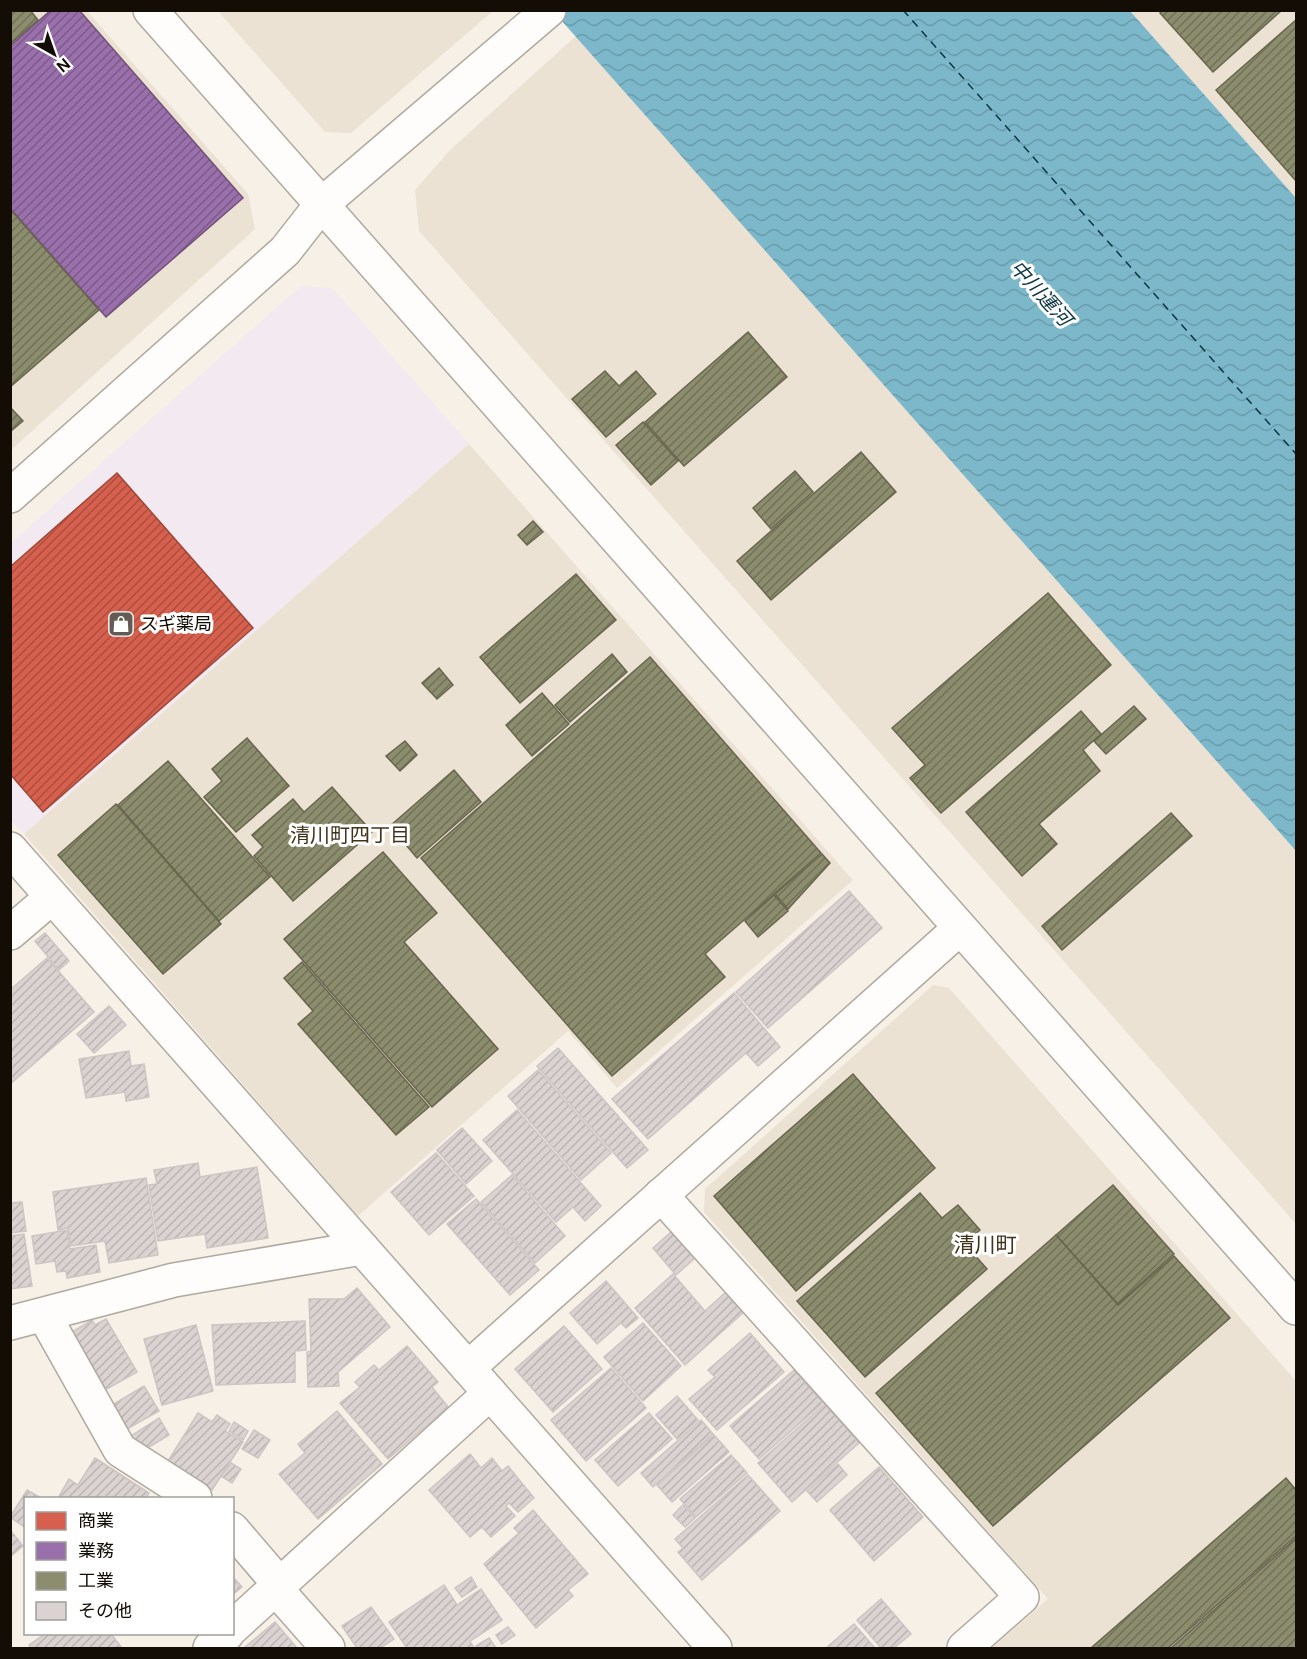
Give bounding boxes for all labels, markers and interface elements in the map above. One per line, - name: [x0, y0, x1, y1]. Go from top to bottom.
- north arrow: [24, 24, 84, 84]
- text: N: [52, 53, 75, 77]
- water label: 中川運河: [1005, 255, 1080, 334]
- shop icon: スギ薬局: [106, 609, 136, 639]
- place label: スギ薬局: [140, 612, 212, 636]
- district label: 清川町四丁目: [290, 822, 410, 848]
- district label: 清川町: [954, 1231, 1017, 1259]
- legend: [24, 1497, 234, 1635]
- text: 商業: [78, 1509, 114, 1533]
- text: 業務: [78, 1539, 114, 1563]
- text: 工業: [78, 1569, 114, 1593]
- text: その他: [78, 1599, 132, 1623]

